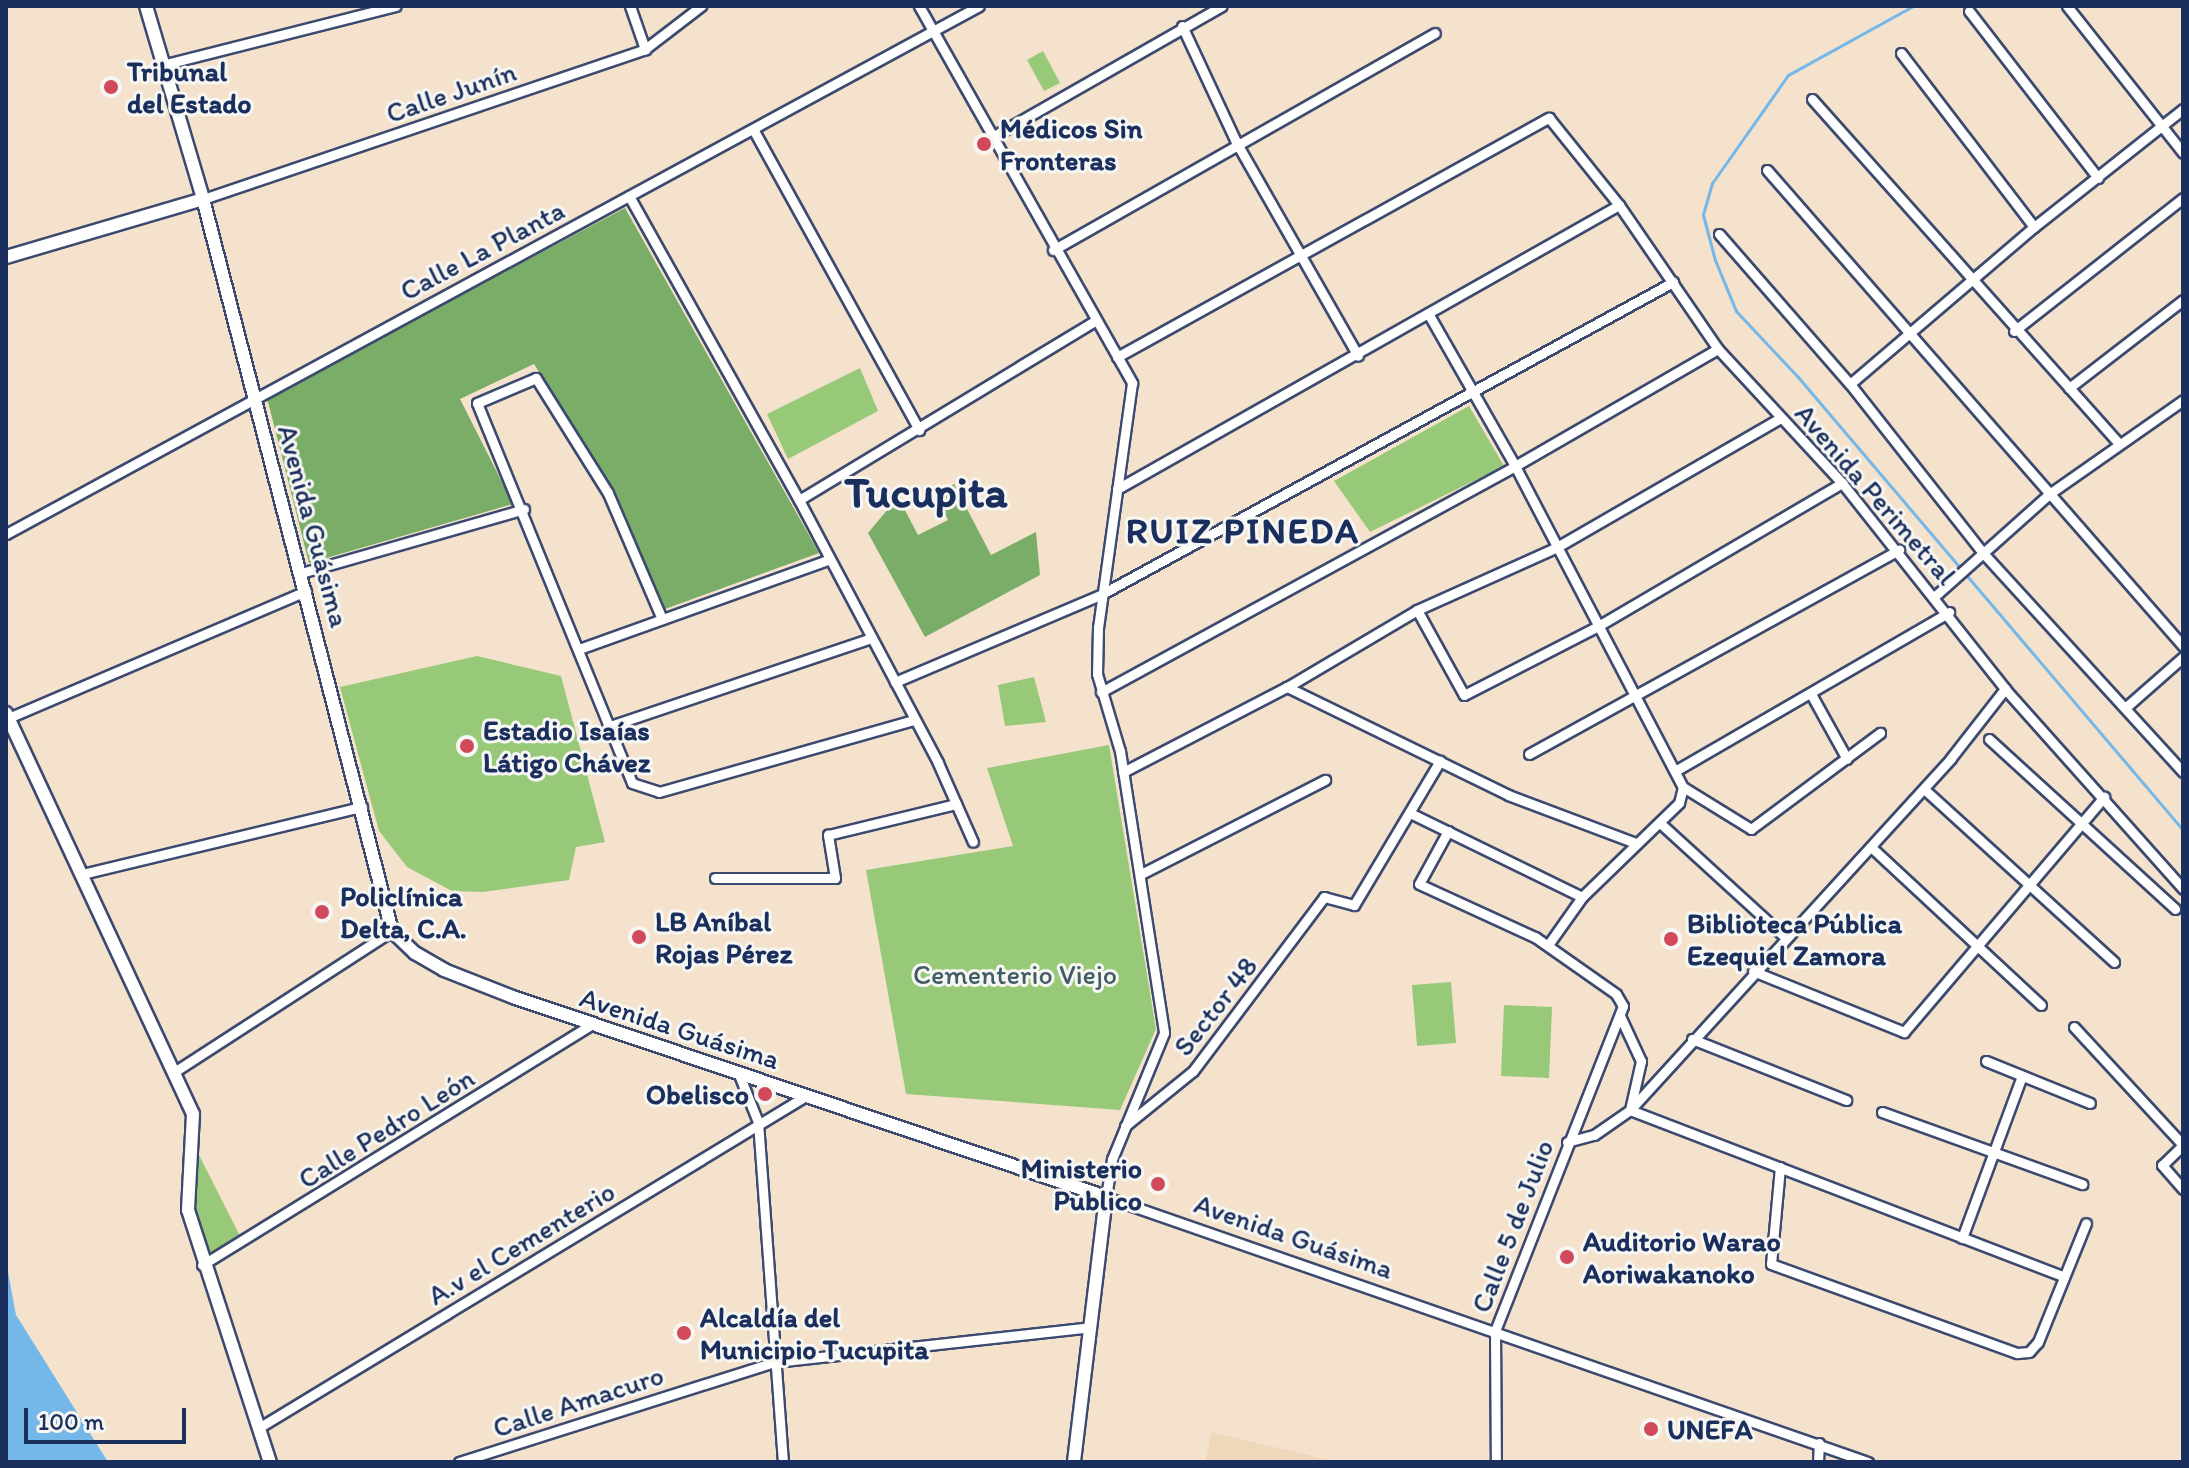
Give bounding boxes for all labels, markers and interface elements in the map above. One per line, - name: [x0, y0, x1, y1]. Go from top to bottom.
- place label: Tribunal del Estado: [127, 54, 252, 120]
- street label: Calle Junín: [382, 54, 520, 130]
- marker: Tribunal del Estado: [102, 78, 120, 96]
- place label: Médicos Sin Fronteras: [1000, 111, 1143, 177]
- marker: Médicos Sin Fronteras: [975, 135, 993, 153]
- street label: Calle La Planta: [394, 193, 570, 307]
- street label: Avenida Perimetral: [1788, 397, 1964, 591]
- street label: Avenida Guásima: [271, 421, 357, 631]
- district label: Tucupita: [845, 466, 1007, 518]
- district label: RUIZ PINEDA: [1128, 509, 1358, 553]
- place label: Estadio Isaías Látigo Chávez: [483, 713, 651, 779]
- marker: Estadio Isaías Látigo Chávez: [458, 737, 476, 755]
- place label: Policlínica Delta, C.A.: [340, 879, 467, 945]
- marker: Policlínica Delta, C.A.: [311, 901, 333, 923]
- place label: LB Aníbal Rojas Pérez: [655, 904, 791, 970]
- place label: Biblioteca Pública Ezequiel Zamora: [1687, 906, 1901, 972]
- marker: LB Aníbal Rojas Pérez: [630, 928, 648, 946]
- marker: Biblioteca Pública Ezequiel Zamora: [1662, 930, 1680, 948]
- street label: Sector 48: [1166, 950, 1264, 1062]
- park label: Cementerio Viejo: [913, 957, 1117, 991]
- street label: Avenida Guásima: [576, 980, 784, 1076]
- street label: Calle Pedro León: [292, 1061, 480, 1195]
- place label: Obelisco: [646, 1077, 749, 1111]
- marker: Obelisco: [756, 1085, 774, 1103]
- street label: Calle 5 de Julio: [1464, 1135, 1560, 1317]
- place label: Ministerio Publico: [1021, 1151, 1142, 1217]
- street label: A.v el Cementerio: [422, 1174, 620, 1312]
- marker: Ministerio Publico: [1149, 1175, 1167, 1193]
- street label: Avenida Guásima: [1190, 1186, 1398, 1286]
- place label: Auditorio Warao Aoriwakanoko: [1583, 1224, 1779, 1290]
- marker: Auditorio Warao Aoriwakanoko: [1558, 1248, 1576, 1266]
- place label: Alcaldía del Municipio Tucupita: [700, 1300, 926, 1366]
- marker: Alcaldía del Municipio Tucupita: [675, 1324, 693, 1342]
- street label: Calle Amacuro: [488, 1358, 668, 1444]
- scale bar: [28, 1392, 190, 1442]
- text: 100 m: [38, 1407, 104, 1436]
- place label: UNEFA: [1667, 1412, 1753, 1446]
- marker: UNEFA: [1642, 1420, 1660, 1438]

